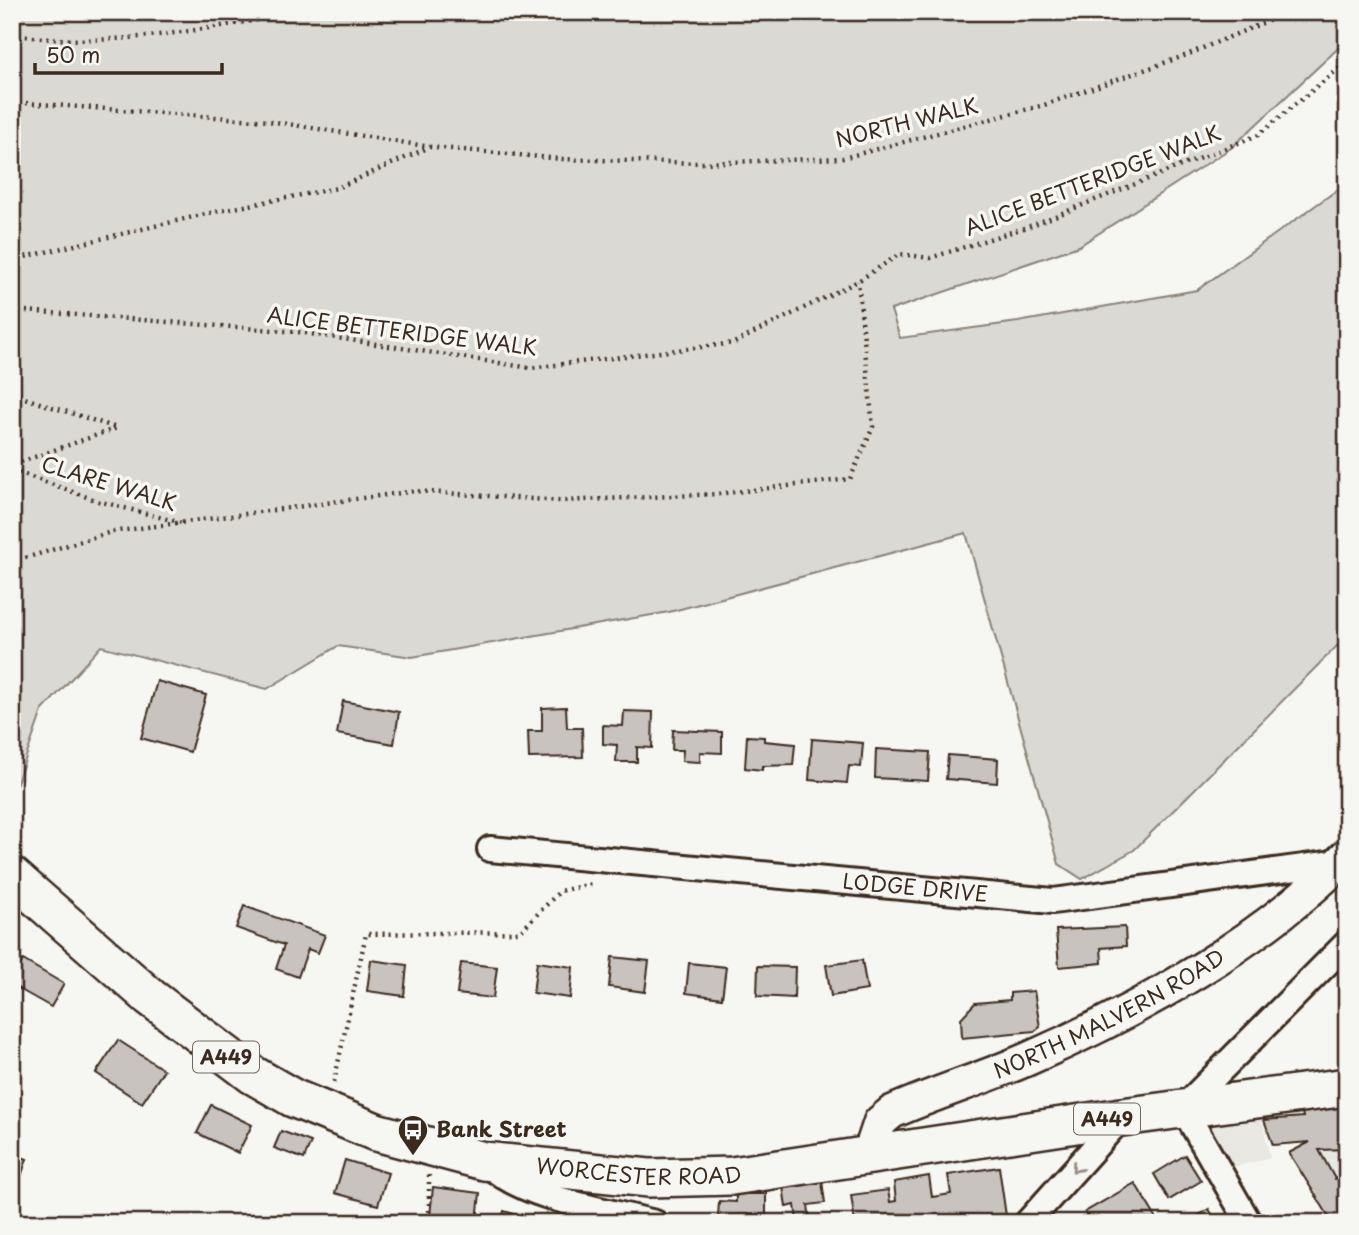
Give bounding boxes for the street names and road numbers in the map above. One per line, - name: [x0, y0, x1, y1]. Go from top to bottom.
- street label: NORTH WALK: [832, 88, 981, 154]
- street label: ALICE BETTERIDGE WALK: [960, 115, 1225, 243]
- street label: ALICE BETTERIDGE WALK: [265, 298, 539, 362]
- street label: CLARE WALK: [38, 446, 181, 518]
- street label: LODGE DRIVE: [841, 864, 989, 909]
- street label: NORTH MALVERN ROAD: [988, 940, 1230, 1085]
- road number: A449: [193, 1042, 259, 1072]
- road number: A449: [1074, 1104, 1140, 1134]
- street label: WORCESTER ROAD: [535, 1148, 744, 1192]

